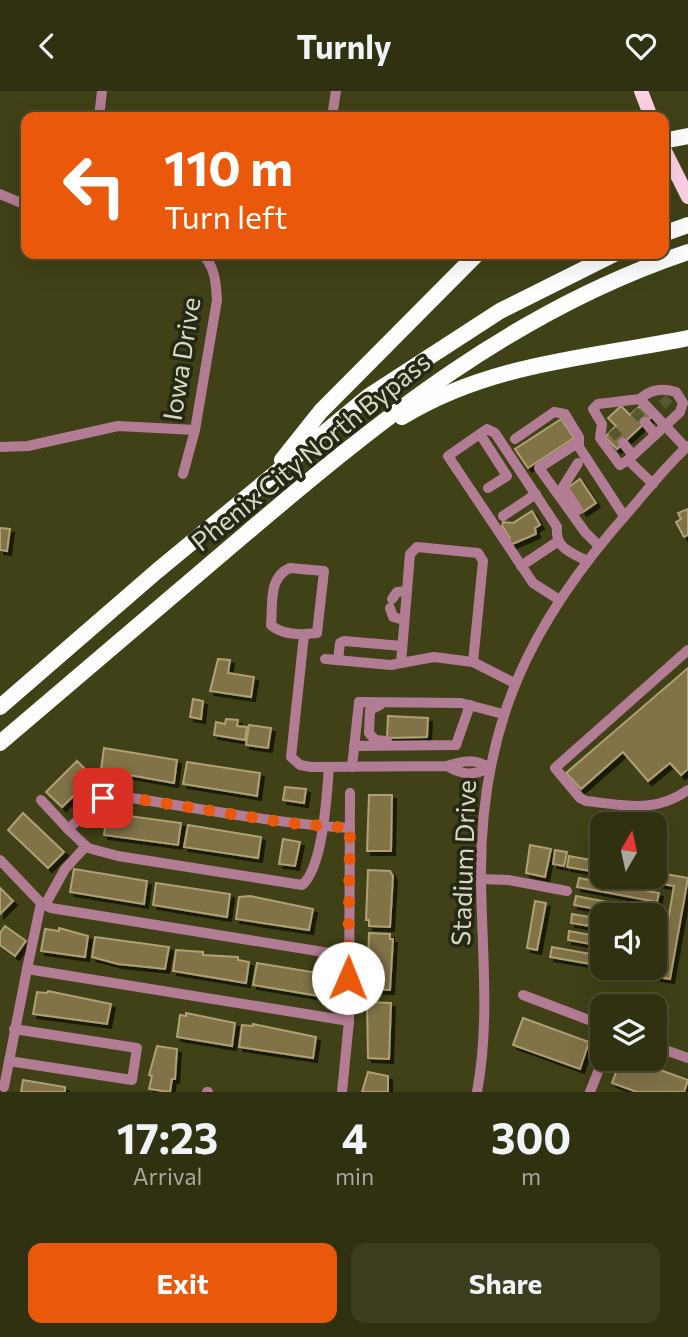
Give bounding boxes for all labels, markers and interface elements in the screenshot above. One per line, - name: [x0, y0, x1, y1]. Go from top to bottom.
- text: Turnly: [297, 26, 391, 66]
- icon: back: [28, 27, 66, 65]
- icon: heart: [622, 27, 660, 65]
- text: 110 m: [164, 136, 293, 196]
- icon: left: [49, 140, 140, 231]
- text: Turn left: [164, 196, 288, 236]
- street label: Iowa Drive: [155, 295, 206, 423]
- street label: Phenix City North Bypass: [185, 345, 435, 557]
- pin: [73, 768, 133, 828]
- icon: arrive: [84, 779, 122, 817]
- street label: Stadium Drive: [444, 779, 481, 946]
- north arrow: [590, 812, 667, 889]
- map controls: [590, 812, 667, 1071]
- button: sound: [590, 903, 667, 980]
- position arrow: [311, 941, 385, 1015]
- button: layers: [590, 994, 667, 1071]
- text: 17:23: [117, 1111, 218, 1163]
- text: 4: [342, 1111, 368, 1163]
- text: 300: [491, 1111, 571, 1163]
- text: Arrival: [133, 1162, 202, 1190]
- text: min: [335, 1162, 374, 1190]
- text: m: [521, 1162, 541, 1190]
- button: Exit: [28, 1243, 337, 1323]
- button: Share: [351, 1243, 660, 1323]

